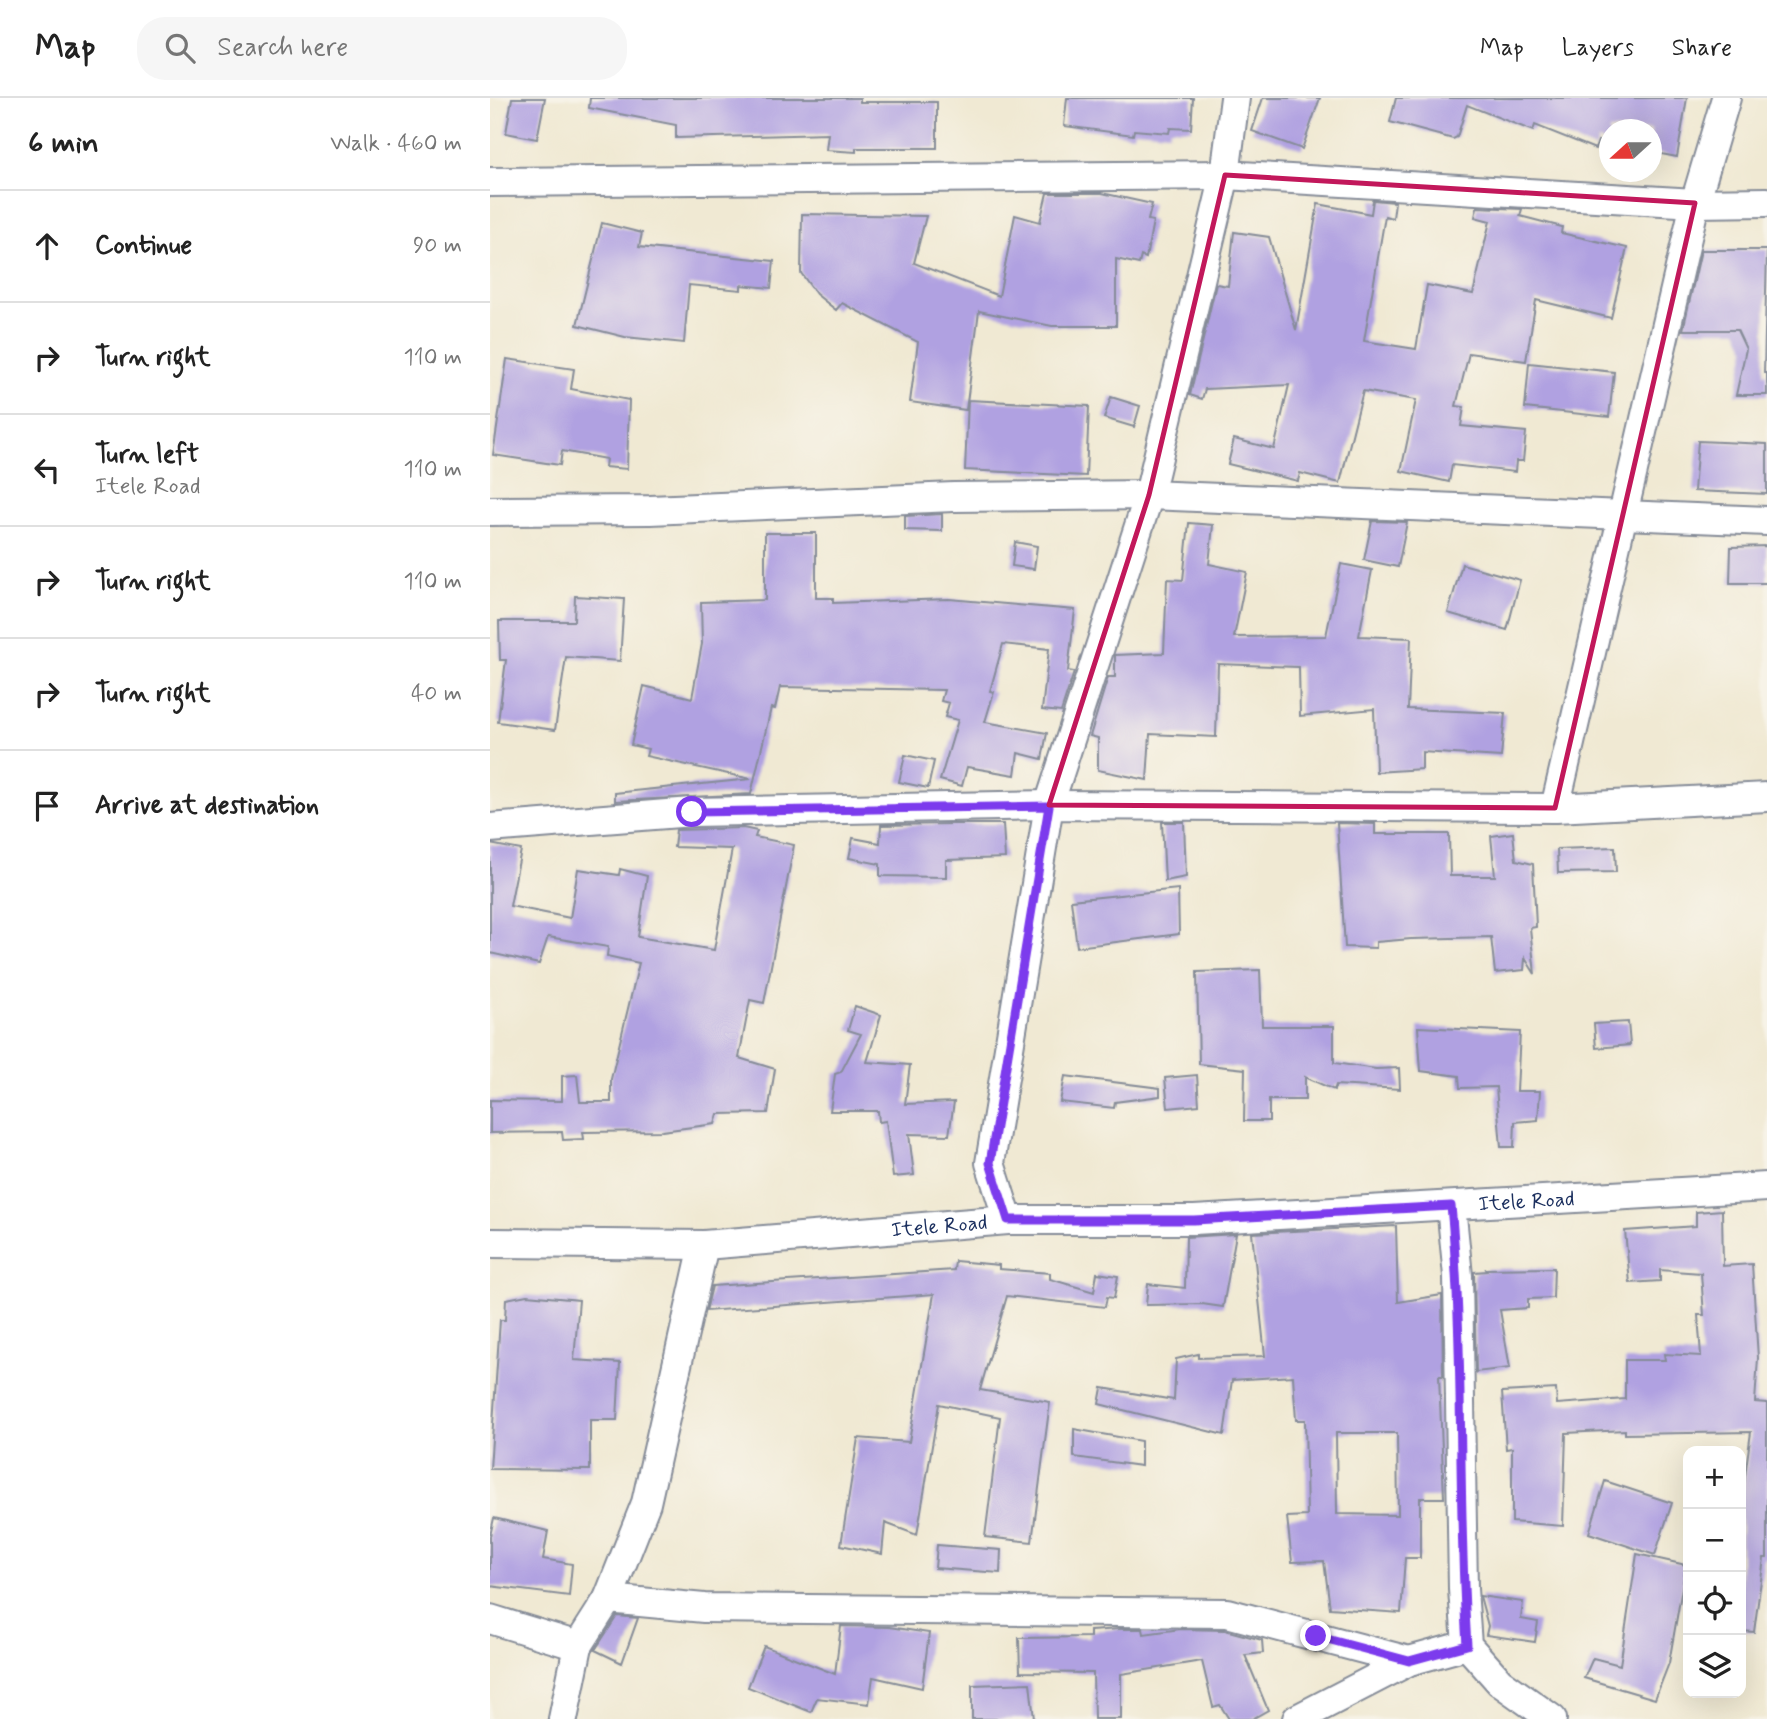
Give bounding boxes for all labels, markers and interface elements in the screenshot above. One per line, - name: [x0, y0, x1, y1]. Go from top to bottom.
- search box: [137, 17, 627, 80]
- text: Map: [35, 26, 95, 70]
- icon: search: [161, 29, 199, 67]
- text: Search here: [217, 31, 348, 65]
- text: Map: [1480, 33, 1524, 64]
- text: Layers: [1562, 33, 1634, 64]
- text: Share: [1672, 33, 1732, 64]
- north arrow: [1599, 119, 1662, 182]
- text: 6 min: [28, 124, 99, 163]
- text: Walk · 460 m: [330, 129, 462, 159]
- icon: ahead: [28, 227, 66, 265]
- text: Continue: [95, 229, 192, 263]
- text: 90 m: [413, 231, 462, 261]
- icon: right: [28, 339, 66, 377]
- text: Turn right: [95, 341, 211, 375]
- text: 110 m: [403, 343, 462, 373]
- text: Turn left: [95, 438, 199, 472]
- icon: left: [28, 451, 66, 489]
- text: 110 m: [403, 455, 462, 485]
- text: Itele Road: [95, 472, 200, 502]
- icon: right: [28, 563, 66, 601]
- text: Turn right: [95, 565, 211, 599]
- text: 110 m: [403, 567, 462, 597]
- icon: right: [28, 675, 66, 713]
- text: Turn right: [95, 677, 211, 711]
- text: 40 m: [411, 679, 462, 709]
- icon: arrive: [28, 787, 66, 825]
- text: Arrive at destination: [95, 789, 319, 823]
- route start: [676, 796, 707, 827]
- street label: Itele Road: [1478, 1185, 1575, 1219]
- street label: Itele Road: [890, 1209, 988, 1245]
- map controls: [1683, 1446, 1746, 1698]
- button: +: [1683, 1446, 1746, 1509]
- button: −: [1683, 1509, 1746, 1572]
- button: locate: [1683, 1572, 1746, 1635]
- route end: [1300, 1620, 1331, 1651]
- button: layers: [1683, 1635, 1746, 1698]

